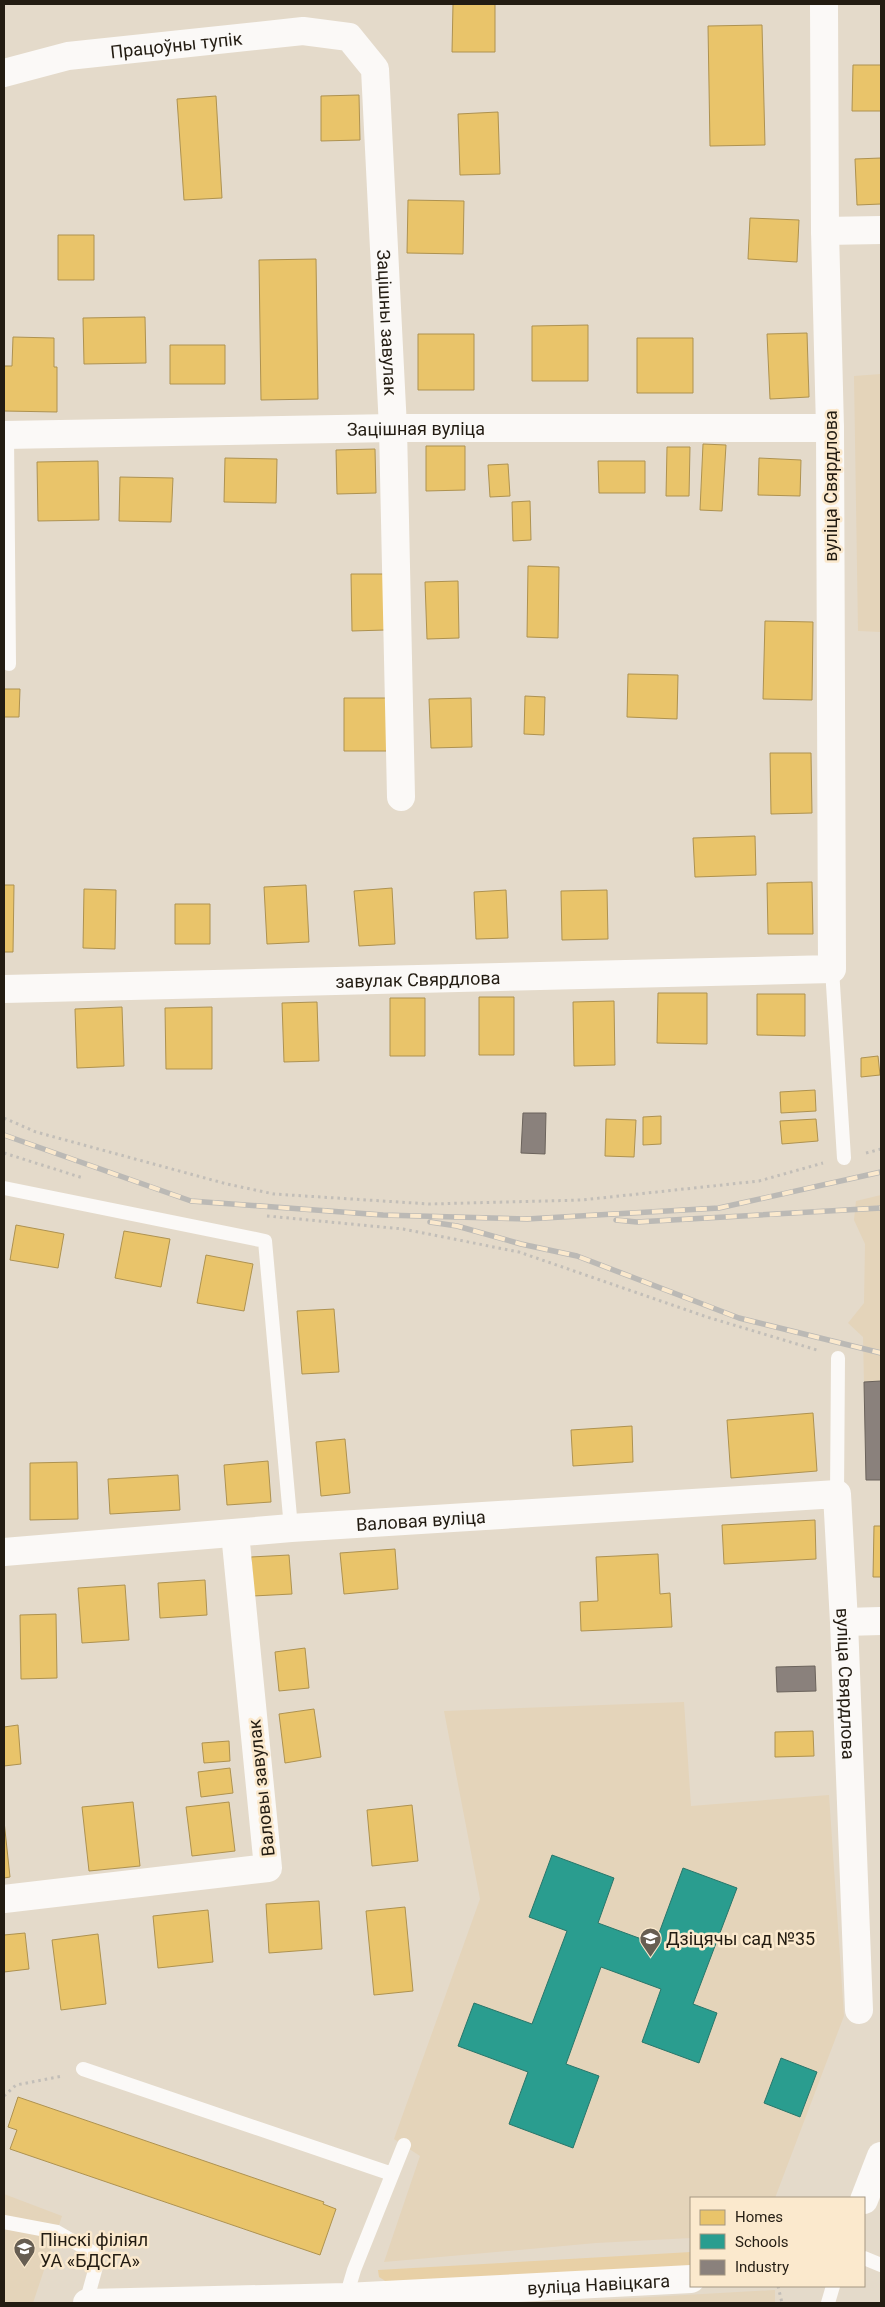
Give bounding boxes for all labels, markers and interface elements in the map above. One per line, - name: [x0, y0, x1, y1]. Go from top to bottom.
- street label: Працоўны тупік: [109, 27, 244, 62]
- street label: Зацішны завулак: [374, 249, 402, 396]
- street label: вуліца Свярдлова: [820, 410, 841, 562]
- street label: Зацішная вуліца: [347, 417, 485, 439]
- street label: завулак Свярдлова: [335, 967, 501, 991]
- street label: Валовая вуліца: [355, 1505, 486, 1534]
- street label: вуліца Свярдлова: [833, 1607, 860, 1760]
- street label: Валовы завулак: [243, 1718, 279, 1858]
- school or university icon: Дзіцячы сад №35: [638, 1926, 662, 1957]
- place label: Дзіцячы сад №35: [666, 1928, 815, 1949]
- legend: [690, 2197, 865, 2287]
- text: Homes: [735, 2208, 783, 2226]
- place label: Пінскі філіял УА «БДСГА»: [40, 2229, 148, 2271]
- text: Schools: [735, 2233, 789, 2251]
- school or university icon: Пінскі філіял УА «БДСГА»: [12, 2237, 36, 2268]
- text: Industry: [735, 2258, 789, 2276]
- street label: вуліца Навіцкага: [527, 2270, 671, 2298]

